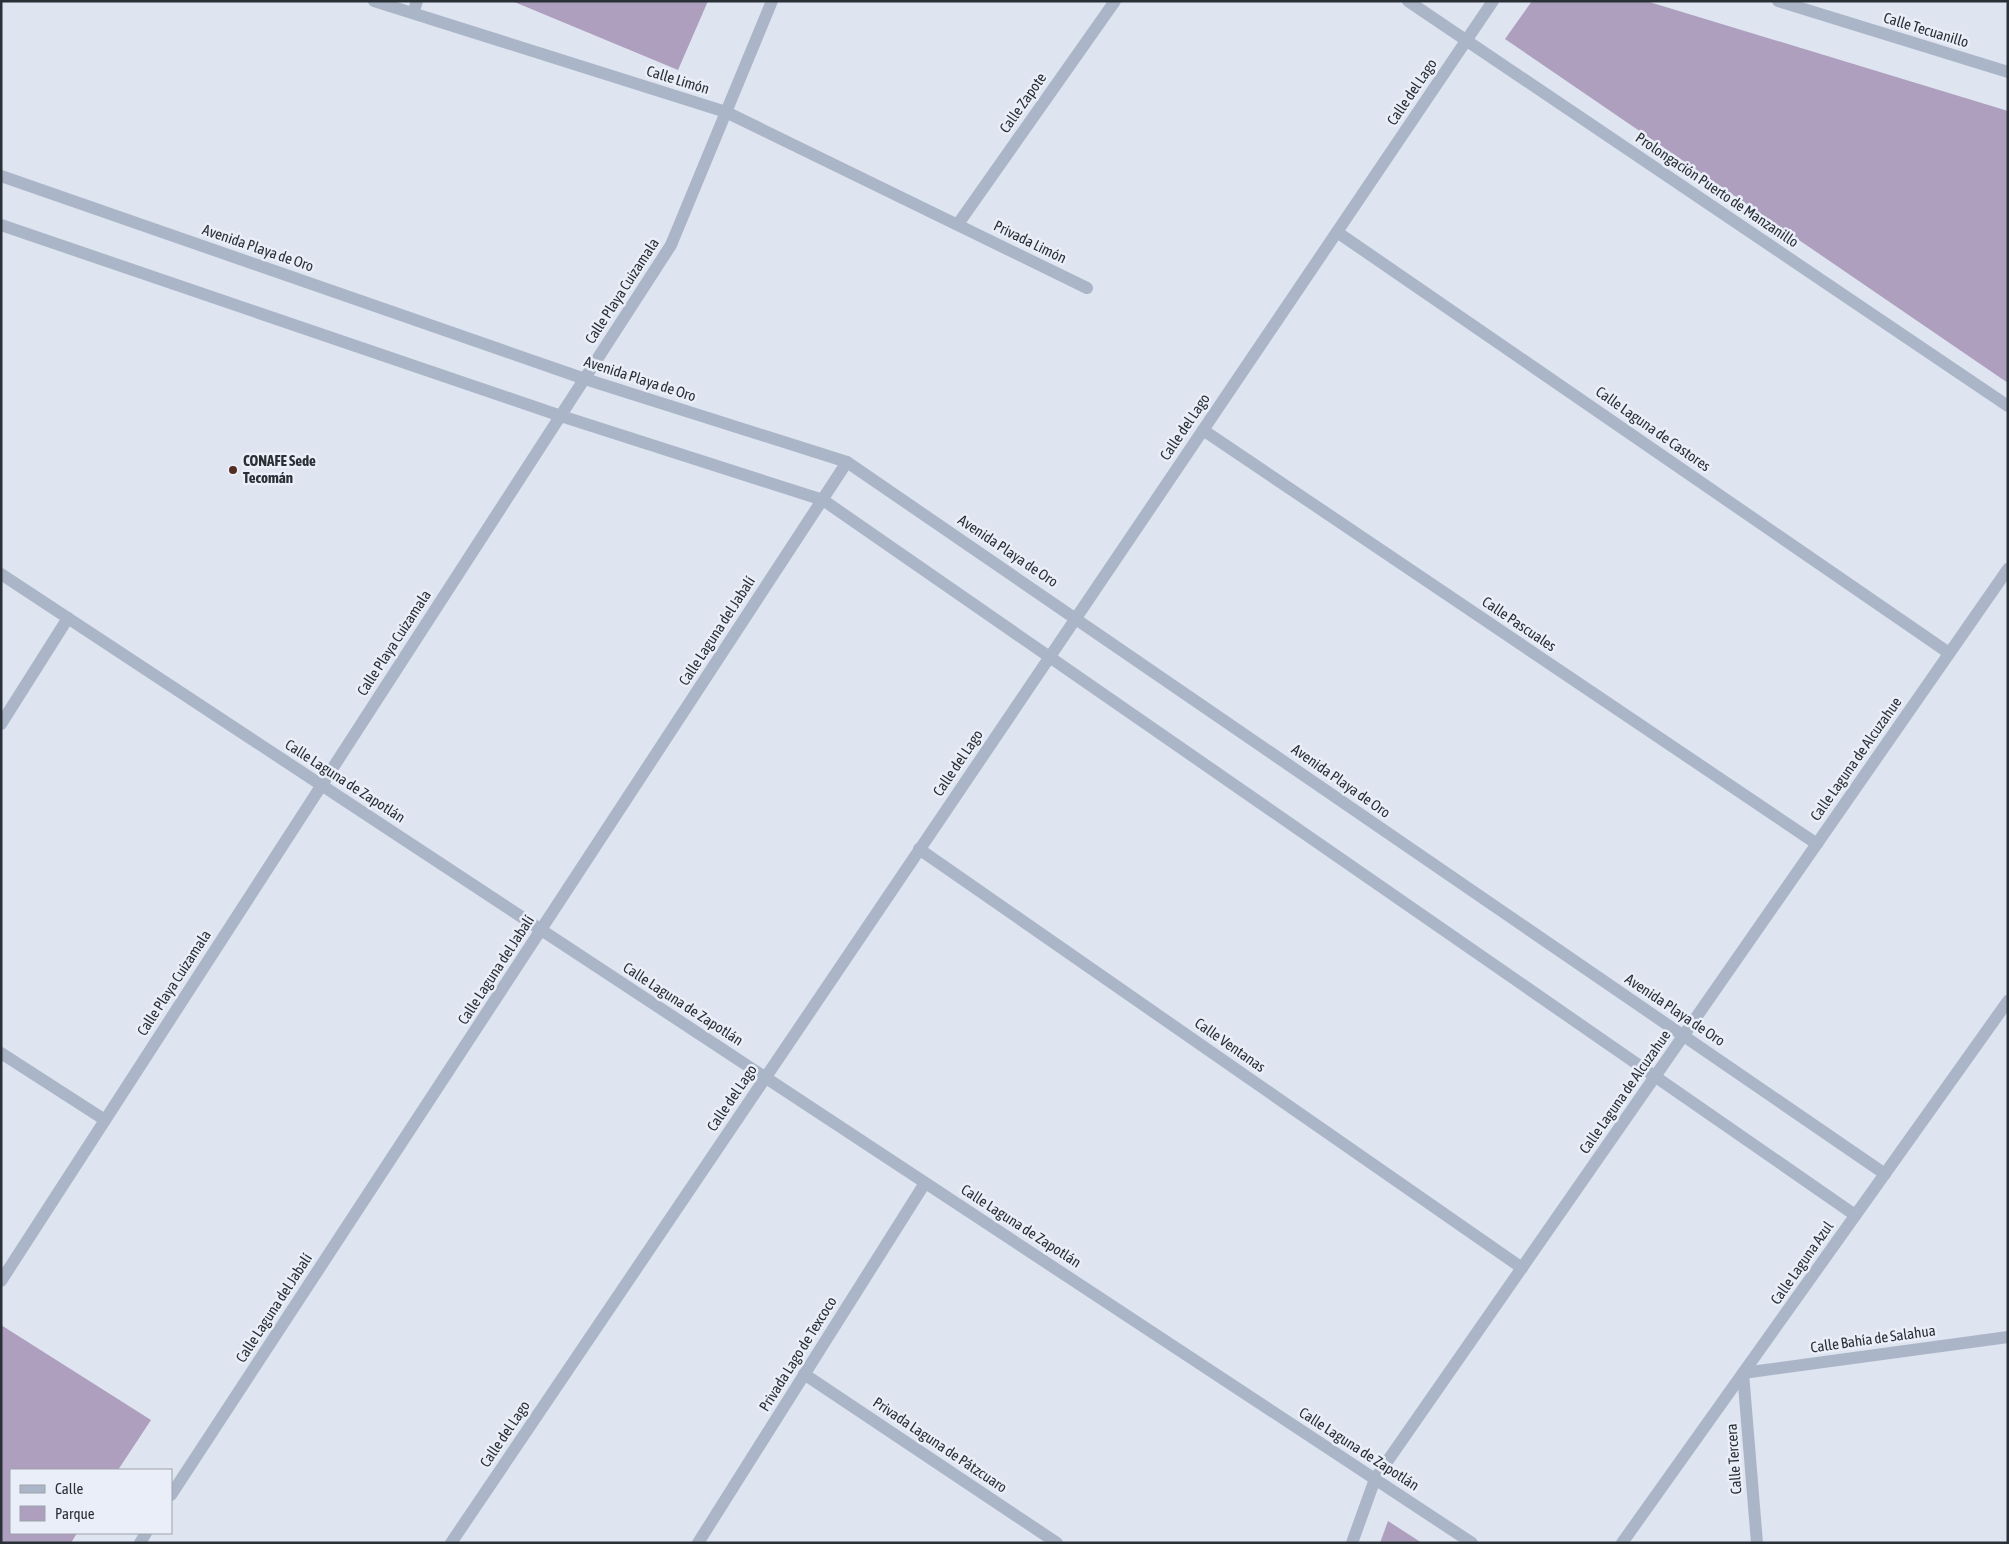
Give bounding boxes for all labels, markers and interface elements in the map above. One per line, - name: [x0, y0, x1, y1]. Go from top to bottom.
- street label: Calle Tecuanillo: [1882, 9, 1971, 51]
- street label: Calle del Lago: [1383, 55, 1440, 128]
- street label: Calle Limón: [645, 62, 712, 97]
- street label: Calle Zapote: [996, 69, 1050, 136]
- street label: Prolongación Puerto de Manzanillo: [1633, 129, 1802, 251]
- street label: Privada Limón: [991, 217, 1069, 266]
- street label: Avenida Playa de Oro: [200, 221, 316, 275]
- street label: Calle Playa Cuizamala: [581, 235, 662, 347]
- street label: Avenida Playa de Oro: [582, 352, 698, 405]
- street label: Calle Laguna de Castores: [1593, 383, 1714, 475]
- street label: Calle del Lago: [1156, 390, 1213, 463]
- place label: CONAFE Sede Tecomán: [243, 452, 316, 486]
- marker: CONAFE Sede Tecomán: [227, 464, 239, 476]
- street label: Avenida Playa de Oro: [955, 511, 1061, 590]
- street label: Calle Laguna del Jabalí: [675, 573, 758, 688]
- street label: Calle Playa Cuizamala: [353, 587, 434, 699]
- street label: Calle Pascuales: [1479, 593, 1559, 655]
- street label: Calle Laguna de Alcuzahue: [1807, 694, 1905, 824]
- street label: Calle del Lago: [929, 726, 986, 799]
- street label: Calle Laguna de Zapotlán: [282, 735, 408, 826]
- street label: Avenida Playa de Oro: [1289, 740, 1394, 821]
- street label: Calle Laguna del Jabalí: [454, 912, 537, 1027]
- street label: Calle Playa Cuizamala: [133, 927, 214, 1039]
- street label: Calle Laguna de Zapotlán: [620, 958, 746, 1049]
- street label: Avenida Playa de Oro: [1622, 970, 1728, 1049]
- street label: Calle Ventanas: [1192, 1014, 1269, 1075]
- street label: Calle Laguna de Alcuzahue: [1576, 1027, 1674, 1157]
- street label: Calle del Lago: [703, 1061, 760, 1134]
- street label: Calle Laguna de Zapotlán: [958, 1180, 1084, 1271]
- street label: Calle Laguna Azul: [1767, 1218, 1836, 1307]
- street label: Calle Laguna del Jabalí: [232, 1250, 315, 1365]
- street label: Privada Lago de Texcoco: [755, 1293, 840, 1414]
- street label: Calle Bahía de Salahua: [1809, 1321, 1936, 1356]
- street label: Privada Laguna de Pátzcuaro: [870, 1393, 1011, 1496]
- street label: Calle del Lago: [476, 1397, 533, 1470]
- street label: Calle Laguna de Zapotlán: [1296, 1403, 1422, 1494]
- street label: Calle Tercera: [1723, 1423, 1744, 1495]
- legend: [10, 1469, 172, 1534]
- text: Calle: [55, 1480, 84, 1497]
- text: Parque: [55, 1505, 95, 1522]

